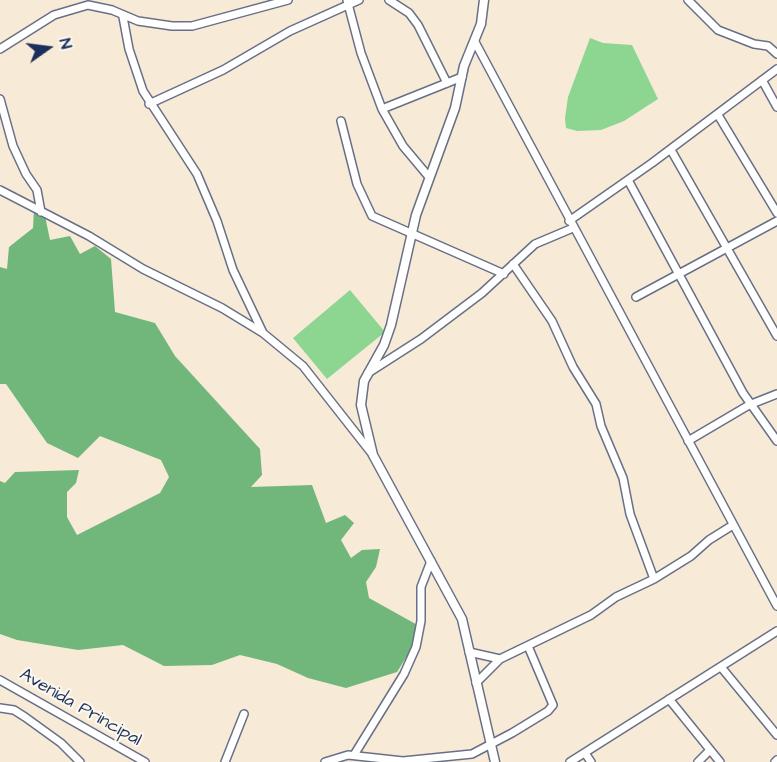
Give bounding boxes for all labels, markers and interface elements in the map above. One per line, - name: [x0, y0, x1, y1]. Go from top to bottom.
- north arrow: [18, 18, 78, 78]
- text: N: [54, 36, 77, 51]
- street label: Avenida Principal: [15, 664, 145, 752]

